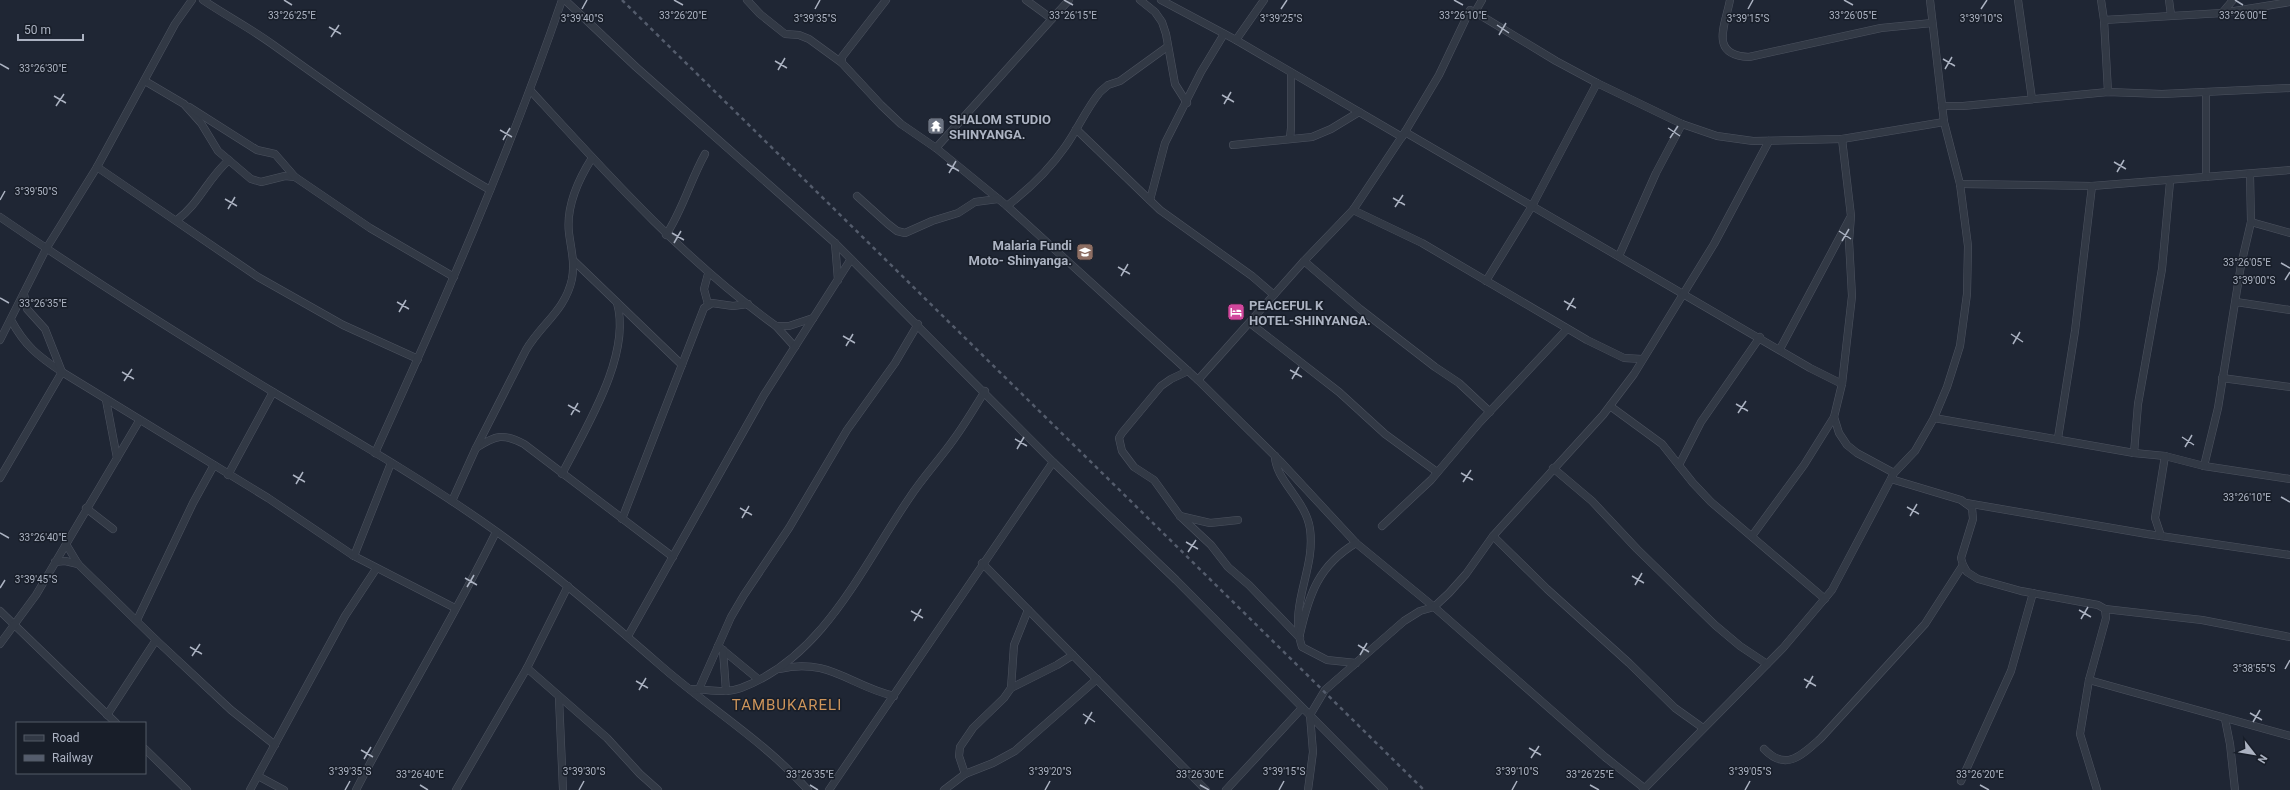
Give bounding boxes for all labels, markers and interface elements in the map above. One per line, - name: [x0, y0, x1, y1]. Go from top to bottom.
- text: 33°26'25"E: [268, 10, 316, 21]
- text: 33°26'20"E: [659, 10, 707, 21]
- text: 33°26'15"E: [1049, 10, 1097, 21]
- text: 33°26'10"E: [1439, 10, 1487, 21]
- text: 33°26'05"E: [1829, 10, 1877, 21]
- text: 33°26'00"E: [2219, 10, 2267, 21]
- text: 3°39'40"S: [561, 13, 603, 24]
- text: 3°39'35"S: [794, 13, 836, 24]
- text: 3°39'25"S: [1260, 13, 1302, 24]
- text: 3°39'15"S: [1727, 13, 1769, 24]
- text: 3°39'10"S: [1960, 13, 2002, 24]
- scale bar: [18, 16, 83, 42]
- text: 50 m: [24, 23, 51, 37]
- text: 33°26'30"E: [19, 63, 67, 74]
- place label: SHALOM STUDIO SHINYANGA.: [949, 112, 1051, 142]
- temple icon: SHALOM STUDIO SHINYANGA.: [926, 116, 946, 136]
- text: 3°39'50"S: [15, 186, 57, 197]
- place label: Malaria Fundi Moto- Shinyanga.: [969, 238, 1072, 268]
- school or university icon: Malaria Fundi Moto- Shinyanga.: [1075, 242, 1095, 262]
- text: 33°26'05"E: [2223, 257, 2271, 268]
- text: 3°39'00"S: [2233, 275, 2275, 286]
- text: 33°26'35"E: [19, 298, 67, 309]
- place label: PEACEFUL K HOTEL-SHINYANGA.: [1249, 298, 1371, 328]
- hotel icon: PEACEFUL K HOTEL-SHINYANGA.: [1226, 302, 1246, 322]
- text: 33°26'10"E: [2223, 492, 2271, 503]
- text: 33°26'40"E: [19, 532, 67, 543]
- text: 3°39'45"S: [15, 574, 57, 585]
- text: 3°38'55"S: [2233, 663, 2275, 674]
- district label: TAMBUKARELI: [732, 696, 842, 714]
- legend: [16, 722, 146, 774]
- text: Road: [52, 731, 80, 745]
- north arrow: [2234, 734, 2274, 774]
- text: Railway: [52, 751, 93, 765]
- text: N: [2254, 752, 2270, 766]
- text: 3°39'35"S: [329, 766, 371, 777]
- text: 3°39'30"S: [563, 766, 605, 777]
- text: 3°39'20"S: [1029, 766, 1071, 777]
- text: 3°39'15"S: [1263, 766, 1305, 777]
- text: 3°39'10"S: [1496, 766, 1538, 777]
- text: 3°39'05"S: [1729, 766, 1771, 777]
- text: 33°26'40"E: [396, 769, 444, 780]
- text: 33°26'35"E: [786, 769, 834, 780]
- text: 33°26'30"E: [1176, 769, 1224, 780]
- text: 33°26'25"E: [1566, 769, 1614, 780]
- text: 33°26'20"E: [1956, 769, 2004, 780]

